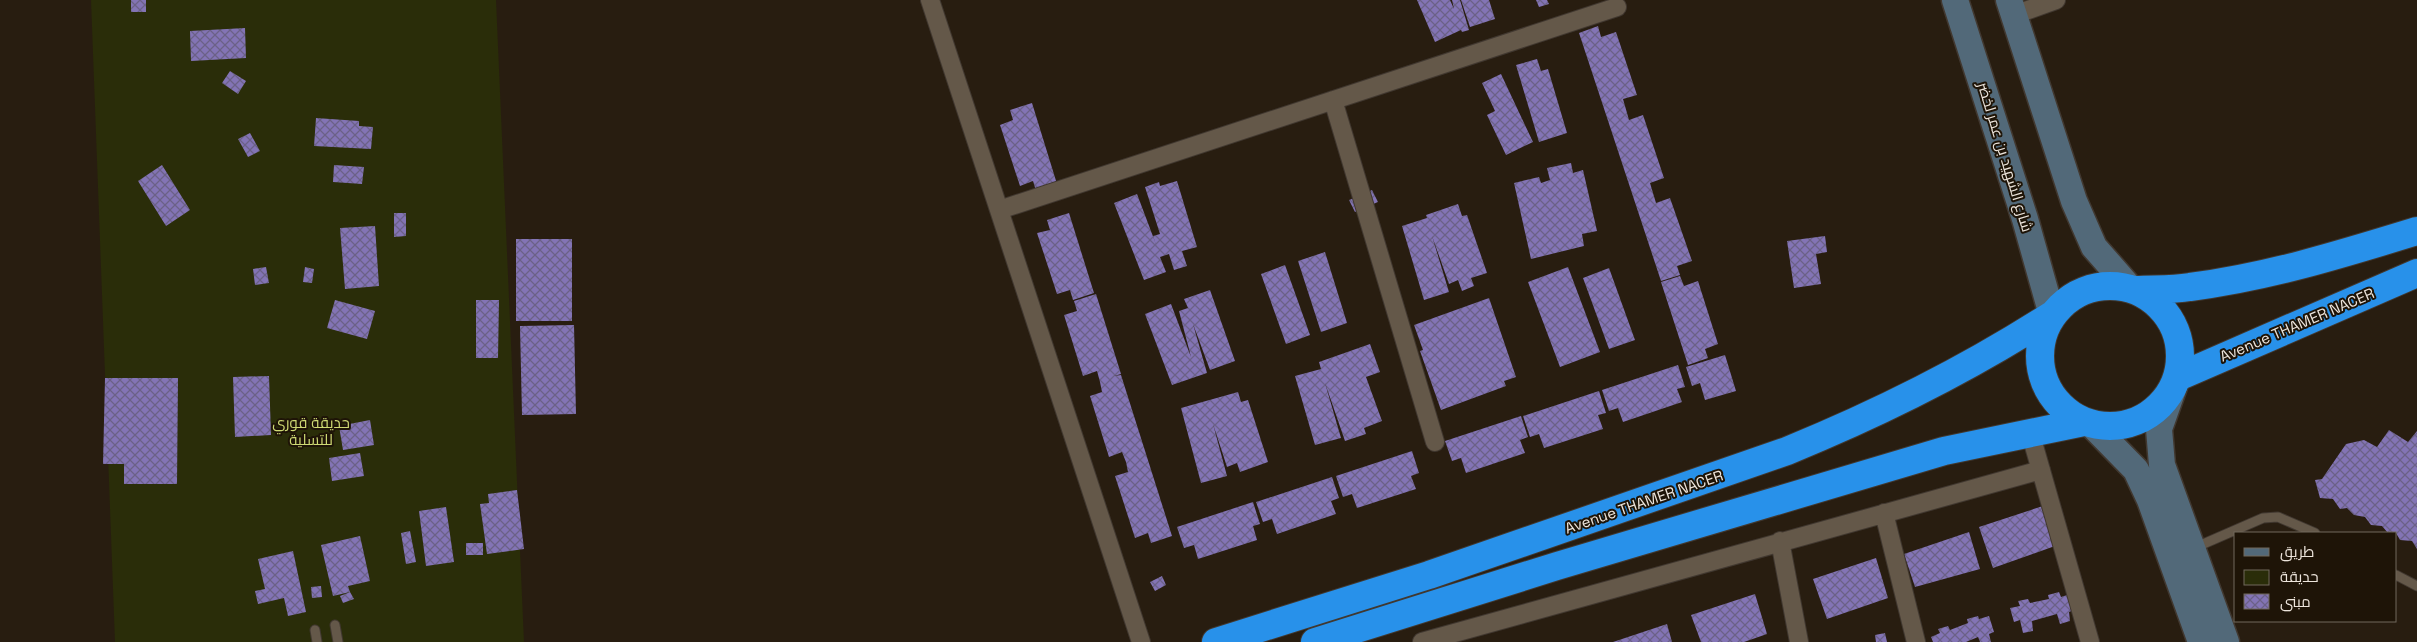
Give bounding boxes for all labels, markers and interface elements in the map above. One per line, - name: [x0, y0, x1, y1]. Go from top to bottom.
- street label: شارع الشهيد بن عمر لخضر: [1971, 79, 2037, 235]
- street label: Avenue THAMER NACER: [2217, 283, 2377, 366]
- park label: حديقة قوري للتسلية: [272, 413, 350, 449]
- street label: Avenue THAMER NACER: [1562, 466, 1725, 538]
- legend: [2234, 532, 2397, 622]
- text: طريق: [2280, 542, 2314, 562]
- text: حديقة: [2280, 567, 2319, 586]
- text: مبنى: [2280, 592, 2311, 612]

